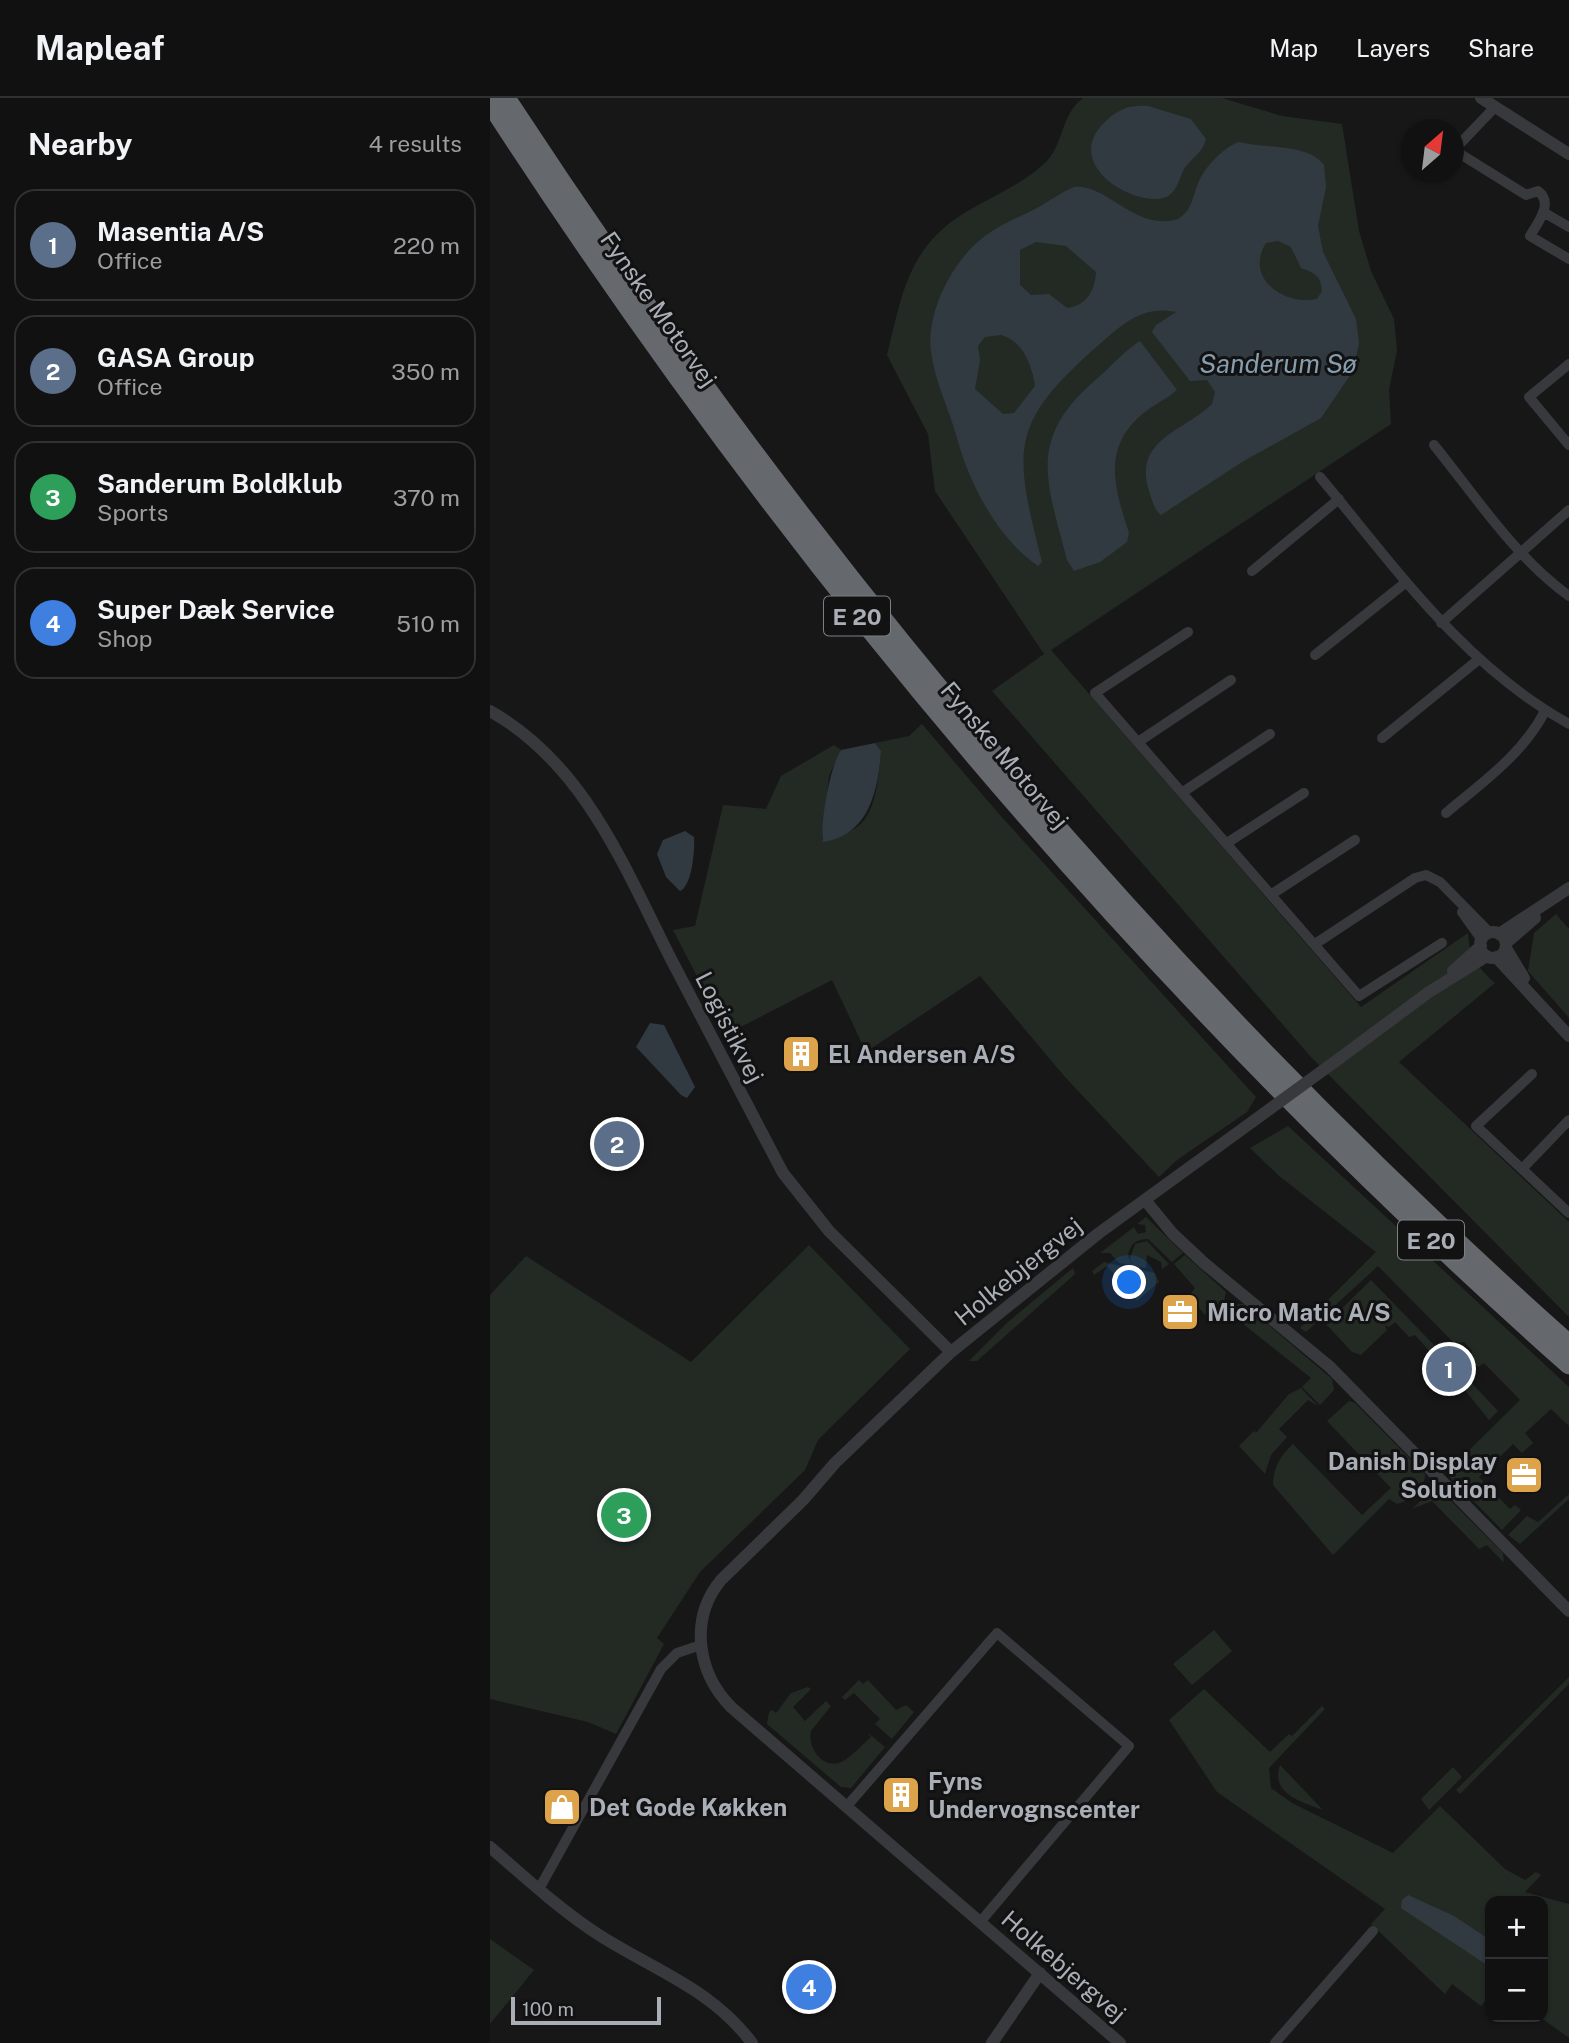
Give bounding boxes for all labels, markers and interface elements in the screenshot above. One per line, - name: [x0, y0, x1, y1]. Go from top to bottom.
- text: Mapleaf: [35, 29, 164, 67]
- text: Map: [1269, 34, 1318, 62]
- text: Layers: [1356, 34, 1430, 62]
- text: Share: [1468, 34, 1534, 62]
- north arrow: [1401, 119, 1464, 182]
- text: Nearby: [28, 126, 132, 162]
- text: 4 results: [368, 130, 462, 157]
- text: Masentia A/S: [97, 216, 264, 247]
- street label: Fynske Motorvej: [595, 226, 723, 392]
- text: 1: [48, 232, 58, 259]
- text: 220 m: [393, 232, 460, 259]
- text: Office: [97, 247, 163, 274]
- text: GASA Group: [97, 342, 254, 373]
- water label: Sanderum Sø: [1199, 348, 1357, 379]
- text: 2: [46, 358, 60, 385]
- text: 350 m: [391, 358, 460, 385]
- text: Office: [97, 373, 163, 400]
- text: Sanderum Boldklub: [97, 468, 343, 499]
- text: 3: [45, 484, 61, 511]
- text: 370 m: [393, 484, 460, 511]
- text: Sports: [97, 499, 168, 526]
- text: Super Dæk Service: [97, 594, 335, 625]
- road number: E 20: [824, 596, 890, 636]
- text: 4: [45, 610, 61, 637]
- text: 510 m: [396, 610, 460, 637]
- text: Shop: [97, 625, 152, 652]
- street label: Fynske Motorvej: [935, 676, 1075, 834]
- street label: Logistikvej: [690, 967, 770, 1087]
- building icon: El Andersen A/S: [780, 1033, 822, 1075]
- place label: El Andersen A/S: [828, 1040, 1016, 1068]
- pin: 2: [594, 1118, 640, 1170]
- street label: Holkebjergvej: [949, 1211, 1087, 1331]
- road number: E 20: [1398, 1220, 1464, 1260]
- your location: [1112, 1265, 1146, 1299]
- office icon: Micro Matic A/S: [1159, 1291, 1201, 1333]
- place label: Micro Matic A/S: [1207, 1298, 1391, 1326]
- pin: 1: [1426, 1343, 1472, 1395]
- place label: Danish Display Solution: [1328, 1447, 1497, 1503]
- office icon: Danish Display Solution: [1503, 1454, 1545, 1496]
- pin: 3: [601, 1489, 647, 1541]
- place label: Fyns Undervognscenter: [928, 1767, 1140, 1823]
- building icon: Fyns Undervognscenter: [880, 1774, 922, 1816]
- shop icon: Det Gode Køkken: [541, 1786, 583, 1828]
- place label: Det Gode Køkken: [589, 1793, 787, 1821]
- map controls: [1485, 1896, 1548, 2022]
- button: +: [1485, 1896, 1548, 1959]
- street label: Holkebjergvej: [996, 1904, 1132, 2028]
- button: −: [1485, 1959, 1548, 2022]
- pin: 4: [786, 1961, 832, 2013]
- scale bar: [511, 1994, 662, 2026]
- text: 100 m: [522, 1998, 574, 2020]

